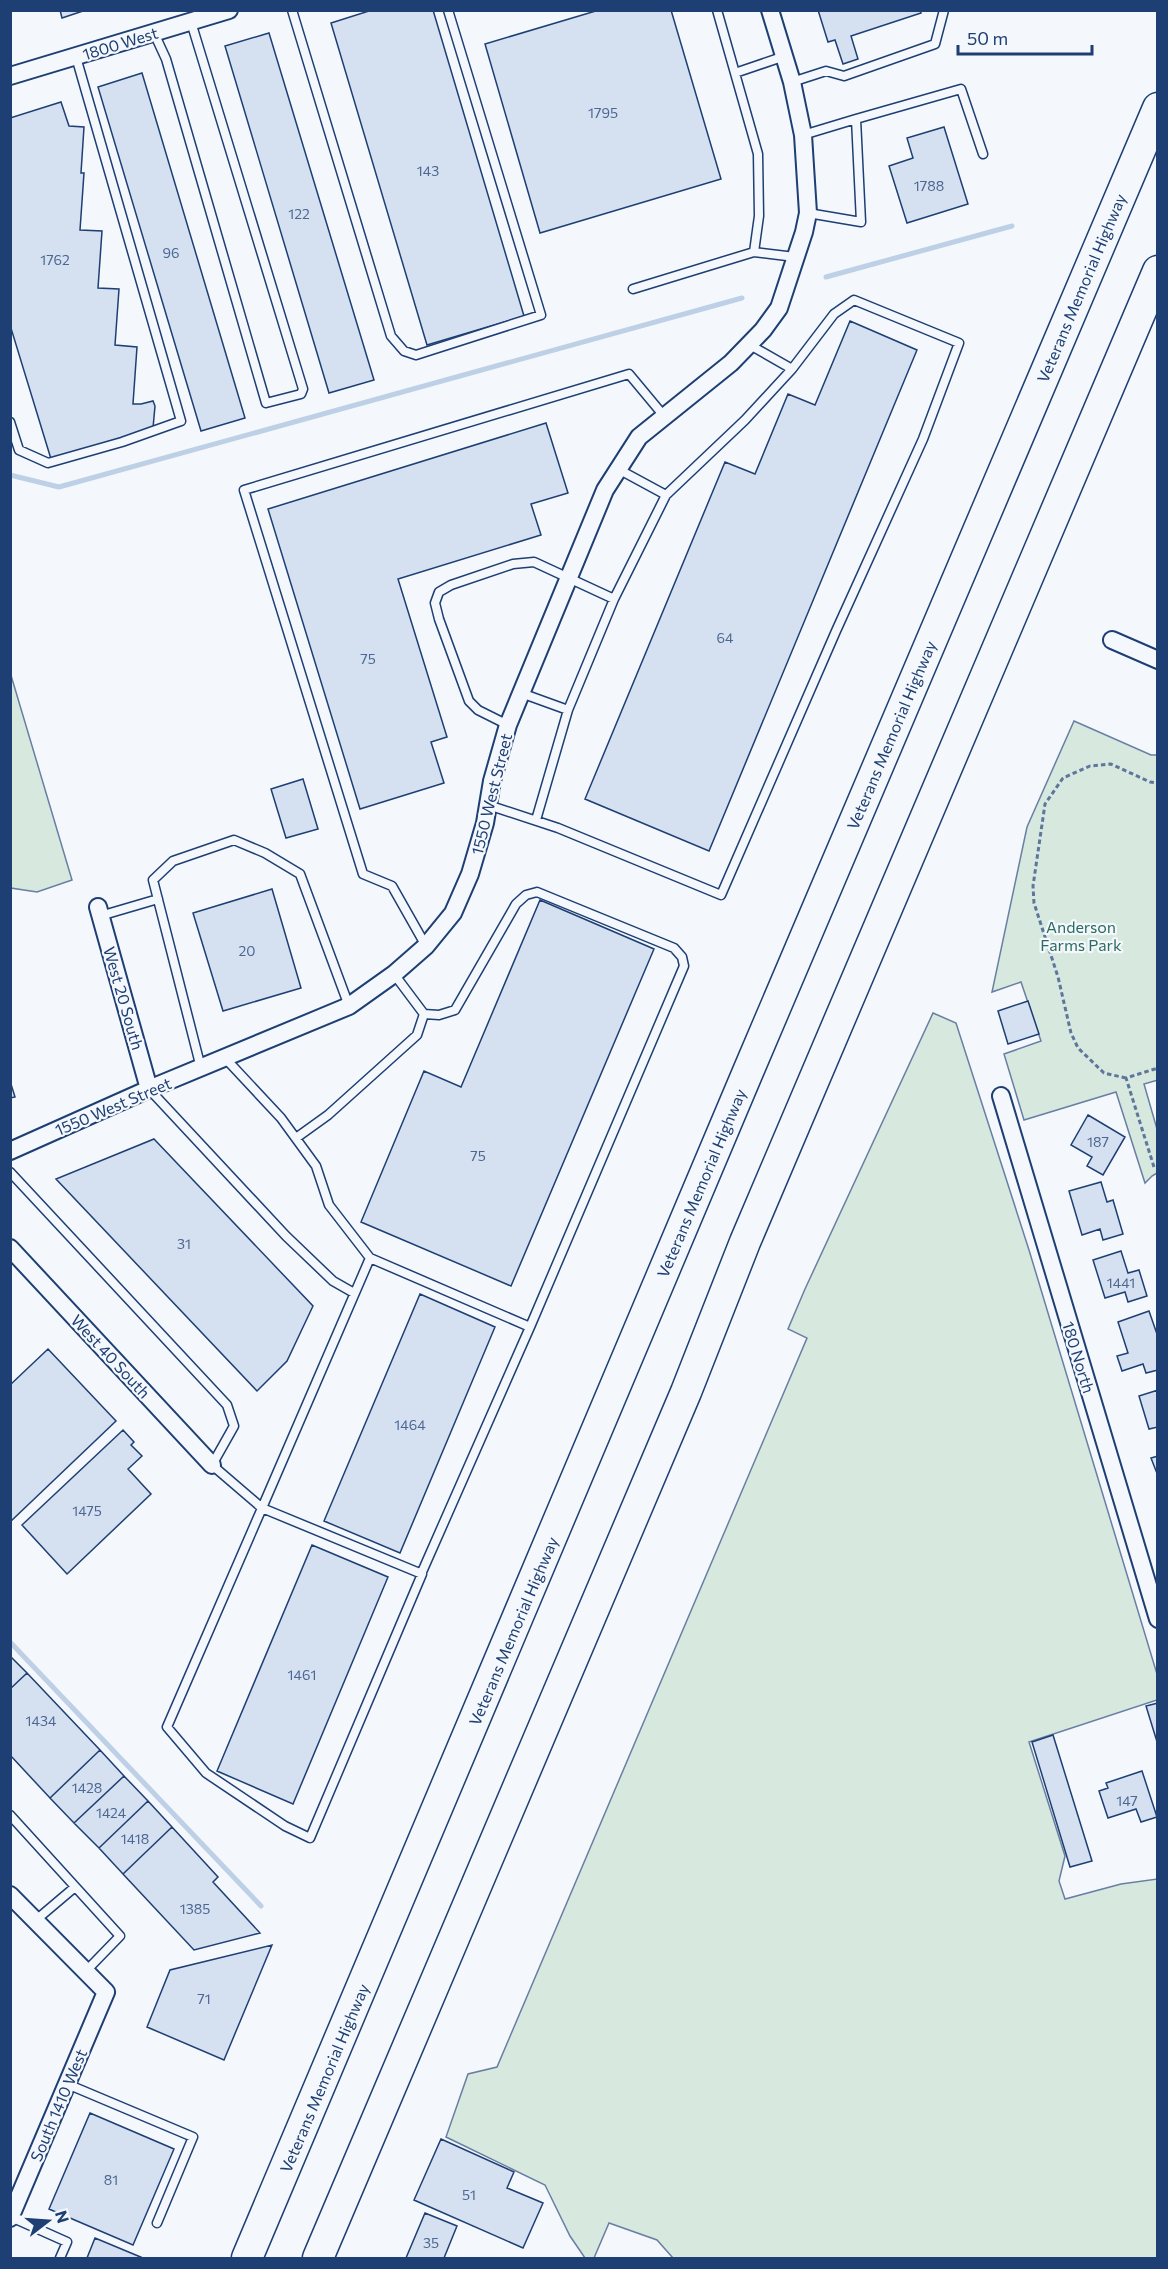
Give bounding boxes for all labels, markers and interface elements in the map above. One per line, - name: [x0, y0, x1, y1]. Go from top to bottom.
- scale bar: [958, 18, 1092, 56]
- street label: 1800 West: [80, 22, 160, 63]
- text: 50 m: [967, 27, 1008, 49]
- house number: 1795: [588, 104, 618, 121]
- house number: 143: [417, 162, 439, 179]
- house number: 1788: [914, 177, 944, 194]
- street label: Veterans Memorial Highway: [1033, 191, 1129, 385]
- house number: 122: [288, 205, 310, 222]
- house number: 96: [163, 244, 180, 261]
- house number: 1762: [40, 251, 70, 268]
- house number: 64: [717, 629, 734, 646]
- street label: Veterans Memorial Highway: [843, 638, 939, 832]
- house number: 75: [360, 650, 376, 667]
- street label: 1550 West Street: [467, 731, 515, 857]
- park label: Anderson Farms Park: [1040, 917, 1122, 954]
- house number: 20: [239, 942, 255, 959]
- street label: West 20 South: [100, 944, 148, 1052]
- street label: 1550 West Street: [52, 1073, 174, 1139]
- street label: Veterans Memorial Highway: [653, 1086, 749, 1280]
- house number: 187: [1087, 1133, 1109, 1150]
- house number: 75: [470, 1147, 486, 1164]
- house number: 31: [177, 1235, 191, 1252]
- house number: 1441: [1107, 1274, 1135, 1291]
- street label: West 40 South: [67, 1310, 155, 1402]
- street label: 180 North: [1059, 1319, 1099, 1395]
- house number: 1464: [394, 1416, 426, 1433]
- house number: 1475: [72, 1502, 102, 1519]
- street label: Veterans Memorial Highway: [465, 1534, 561, 1728]
- house number: 1461: [288, 1666, 316, 1683]
- house number: 1434: [26, 1712, 57, 1729]
- house number: 1428: [72, 1779, 102, 1796]
- house number: 147: [1116, 1792, 1138, 1809]
- house number: 1424: [96, 1804, 127, 1821]
- house number: 1418: [121, 1830, 149, 1847]
- house number: 1385: [180, 1900, 210, 1917]
- street label: Veterans Memorial Highway: [276, 1981, 372, 2175]
- house number: 71: [197, 1990, 211, 2007]
- street label: South 1410 West: [26, 2045, 90, 2164]
- house number: 81: [104, 2171, 118, 2188]
- house number: 51: [462, 2186, 476, 2203]
- north arrow: [18, 2191, 78, 2251]
- text: N: [52, 2208, 74, 2225]
- house number: 35: [423, 2234, 439, 2251]

